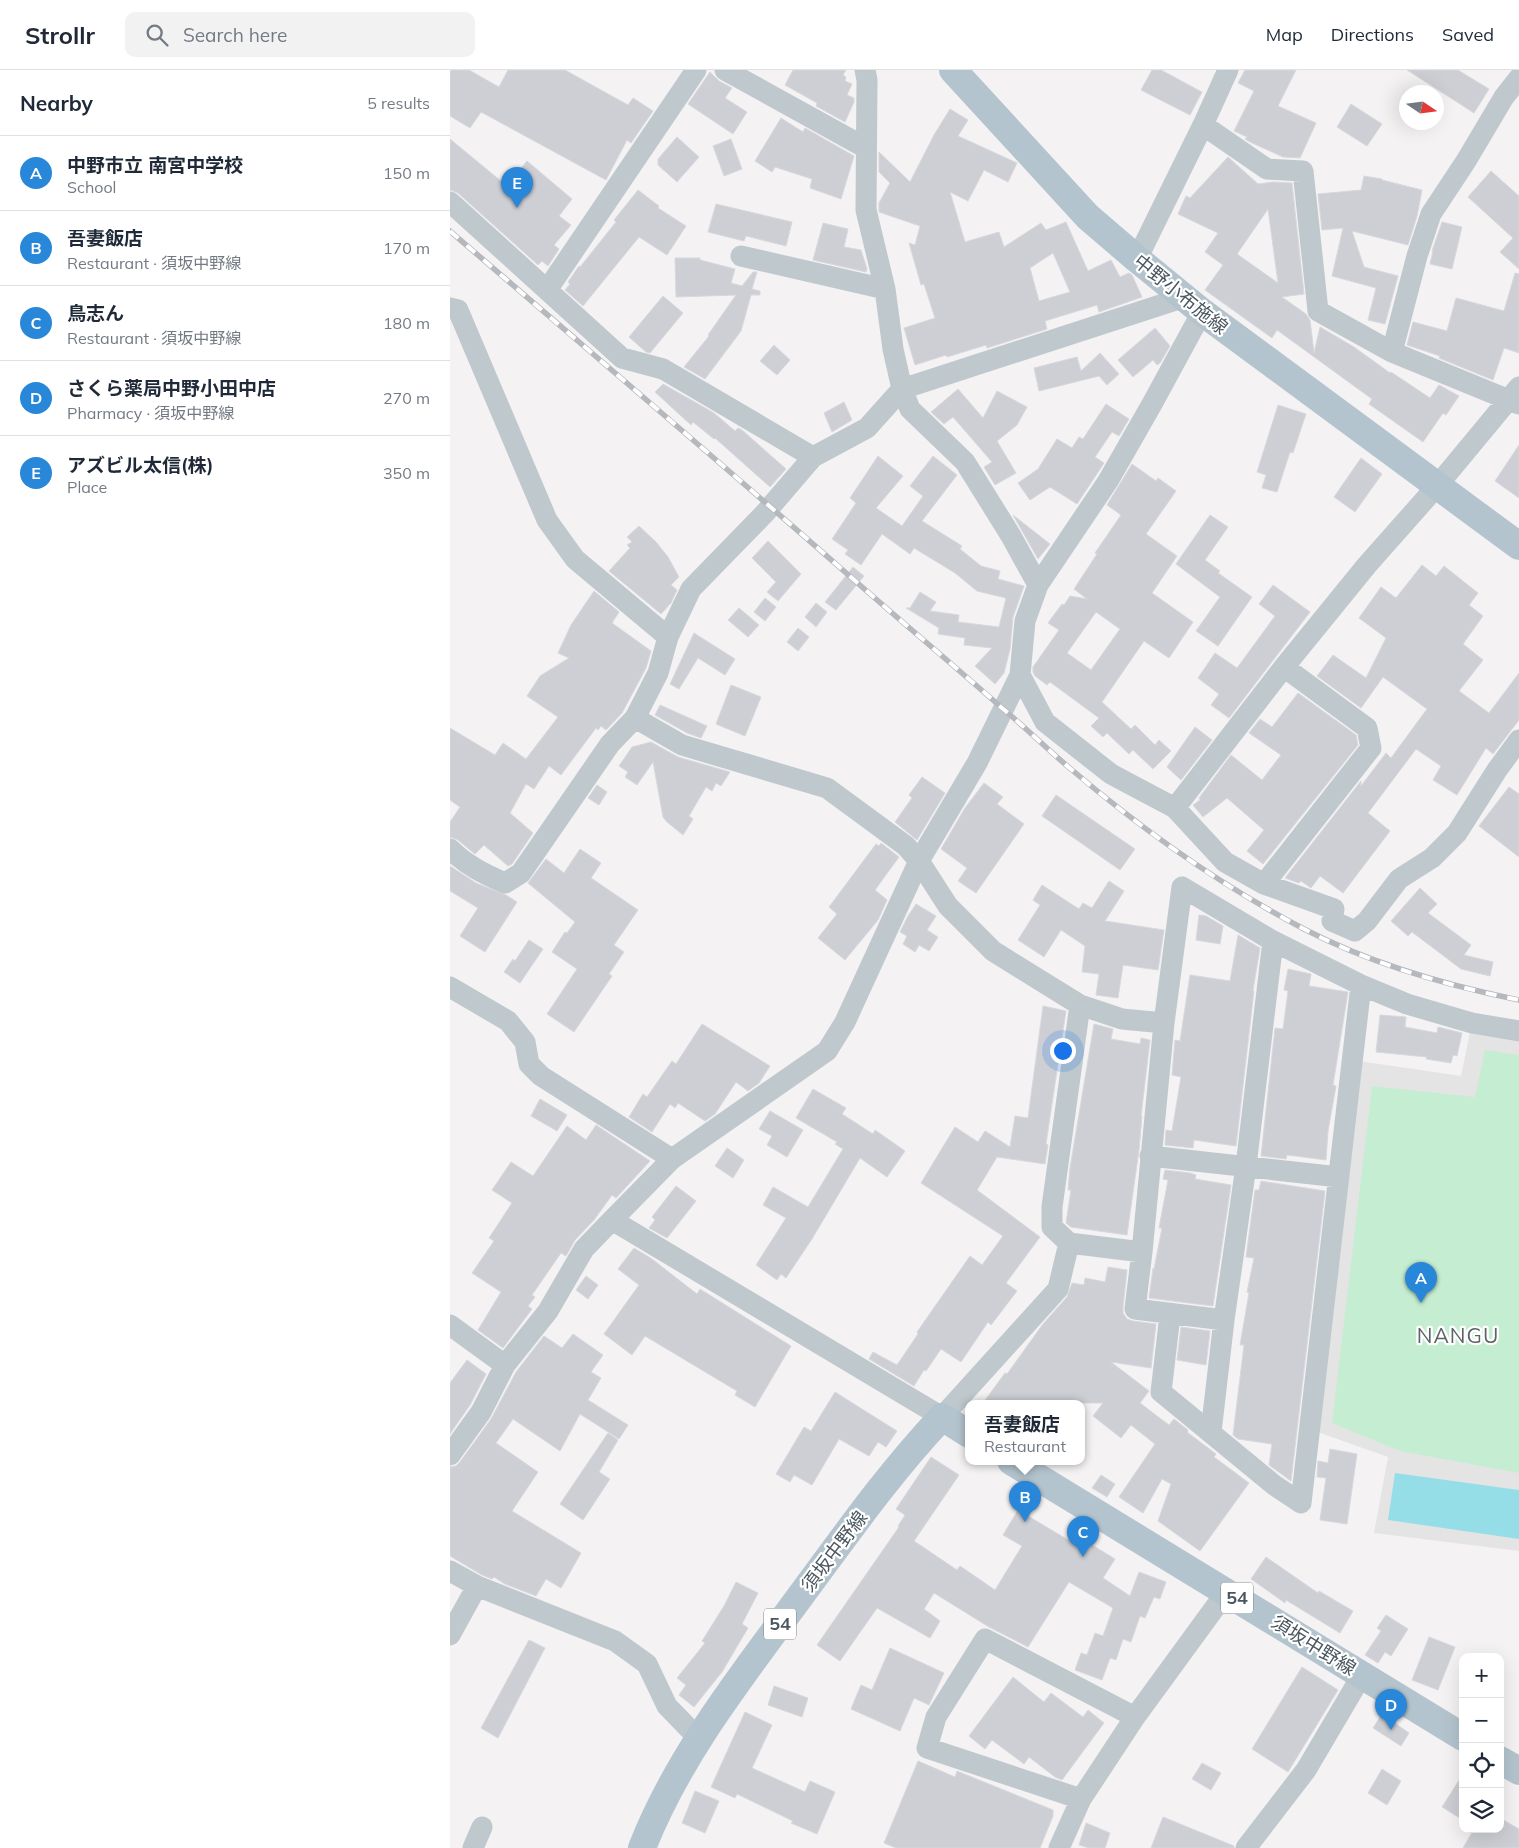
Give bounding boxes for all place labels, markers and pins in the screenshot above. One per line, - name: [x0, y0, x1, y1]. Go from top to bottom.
- pin: E: [501, 167, 533, 208]
- pin: A: [1405, 1262, 1437, 1303]
- pin: B: [1009, 1481, 1041, 1522]
- pin: C: [1067, 1516, 1099, 1557]
- pin: D: [1375, 1689, 1407, 1730]

